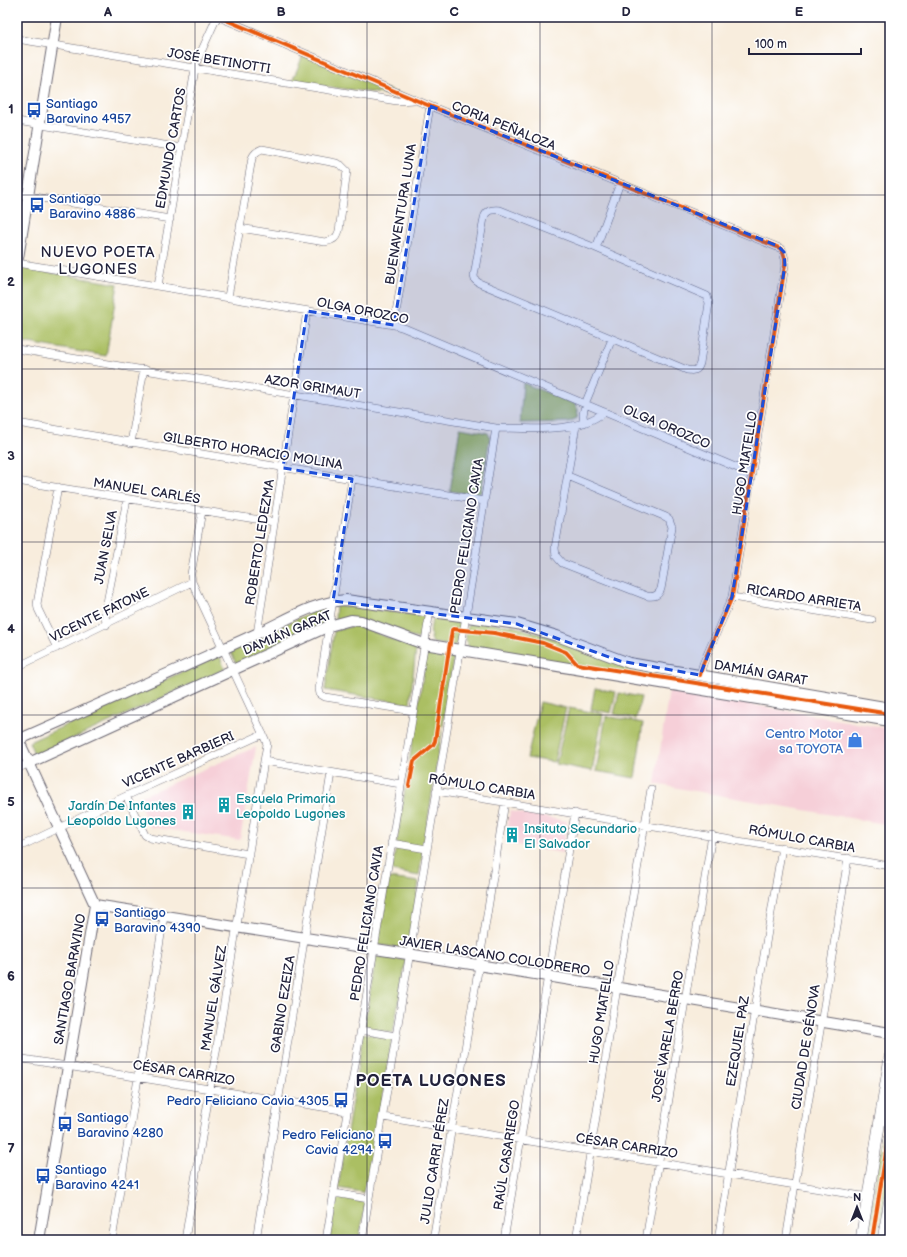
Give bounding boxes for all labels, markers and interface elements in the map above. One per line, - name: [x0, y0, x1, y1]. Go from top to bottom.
- text: A: [103, 4, 112, 20]
- text: B: [276, 4, 286, 20]
- text: C: [449, 4, 459, 20]
- text: D: [621, 4, 631, 20]
- text: E: [795, 4, 804, 20]
- scale bar: [749, 30, 861, 56]
- text: 100 m: [755, 37, 787, 52]
- street label: JOSÉ BETINOTTI: [166, 45, 272, 77]
- street label: EDMUNDO CARTOS: [152, 86, 190, 210]
- place label: Santiago Baravino 4957: [46, 96, 131, 127]
- street label: CORIA PEÑALOZA: [449, 97, 559, 154]
- text: 1: [8, 101, 14, 117]
- bus stop icon: Santiago Baravino 4957: [25, 101, 43, 119]
- street label: BUENAVENTURA LUNA: [382, 142, 420, 286]
- place label: Santiago Baravino 4886: [49, 191, 136, 222]
- bus stop icon: Santiago Baravino 4886: [28, 196, 46, 214]
- district label: NUEVO POETA LUGONES: [41, 243, 155, 279]
- text: 2: [7, 274, 15, 290]
- street label: OLGA OROZCO: [316, 294, 410, 328]
- street label: AZOR GRIMAUT: [264, 371, 362, 403]
- street label: OLGA OROZCO: [621, 401, 713, 453]
- street label: HUGO MIATELLO: [729, 410, 761, 516]
- street label: GILBERTO HORACIO MOLINA: [162, 429, 344, 473]
- text: 3: [7, 448, 15, 464]
- street label: PEDRO FELICIANO CAVIA: [447, 457, 487, 615]
- street label: MANUEL CARLÉS: [92, 475, 202, 507]
- street label: ROBERTO LEDEZMA: [242, 478, 278, 606]
- street label: JUAN SELVA: [91, 509, 121, 585]
- street label: RICARDO ARRIETA: [745, 581, 862, 615]
- street label: VICENTE FATONE: [47, 584, 152, 646]
- street label: DAMIÁN GARAT: [240, 606, 334, 659]
- text: 4: [7, 621, 15, 637]
- street label: DAMIÁN GARAT: [713, 656, 809, 689]
- place label: Centro Motor sa TOYOTA: [765, 726, 843, 757]
- street label: VICENTE BARBIERI: [120, 728, 237, 792]
- shop icon: Centro Motor sa TOYOTA: [846, 731, 864, 749]
- street label: RÓMULO CARBIA: [427, 770, 537, 803]
- place label: Escuela Primaria Leopoldo Lugones: [236, 791, 346, 822]
- text: 5: [7, 794, 15, 810]
- building icon: Escuela Primaria Leopoldo Lugones: [215, 796, 233, 814]
- place label: Jardín De Infantes Leopoldo Lugones: [67, 798, 177, 829]
- building icon: Jardín De Infantes Leopoldo Lugones: [179, 803, 197, 821]
- place label: Insituto Secundario El Salvador: [524, 821, 637, 852]
- street label: RÓMULO CARBIA: [747, 821, 857, 856]
- building icon: Insituto Secundario El Salvador: [503, 826, 521, 844]
- street label: PEDRO FELICIANO CAVIA: [347, 844, 387, 1002]
- place label: Santiago Baravino 4390: [114, 905, 201, 936]
- bus stop icon: Santiago Baravino 4390: [93, 910, 111, 928]
- street label: SANTIAGO BARAVINO: [51, 912, 89, 1046]
- street label: JAVIER LASCANO COLODRERO: [398, 933, 591, 979]
- street label: MANUEL GÁLVEZ: [197, 944, 230, 1052]
- street label: GABINO EZEIZA: [267, 954, 299, 1054]
- street label: HUGO MIATELLO: [586, 959, 618, 1065]
- text: 6: [7, 968, 15, 984]
- street label: JOSÉ VARELA BERRO: [649, 969, 687, 1103]
- street label: CIUDAD DE GÉNOVA: [788, 983, 824, 1111]
- street label: EZEQUIEL PAZ: [723, 995, 753, 1088]
- street label: CÉSAR CARRIZO: [132, 1057, 236, 1089]
- district label: POETA LUGONES: [355, 1071, 507, 1091]
- bus stop icon: Pedro Feliciano Cavia 4305: [332, 1091, 350, 1109]
- place label: Pedro Feliciano Cavia 4305: [167, 1093, 329, 1109]
- street label: JULIO CARRI PÉREZ: [417, 1097, 453, 1225]
- street label: RAÚL CASARIEGO: [489, 1099, 524, 1211]
- place label: Santiago Baravino 4280: [77, 1110, 164, 1141]
- bus stop icon: Santiago Baravino 4280: [56, 1115, 74, 1133]
- place label: Pedro Feliciano Cavia 4294: [282, 1127, 373, 1158]
- street label: CÉSAR CARRIZO: [575, 1130, 679, 1162]
- bus stop icon: Pedro Feliciano Cavia 4294: [376, 1132, 394, 1150]
- text: 7: [7, 1141, 15, 1157]
- place label: Santiago Baravino 4241: [55, 1162, 139, 1193]
- bus stop icon: Santiago Baravino 4241: [34, 1167, 52, 1185]
- north arrow: [837, 1187, 877, 1227]
- text: N: [853, 1191, 861, 1204]

